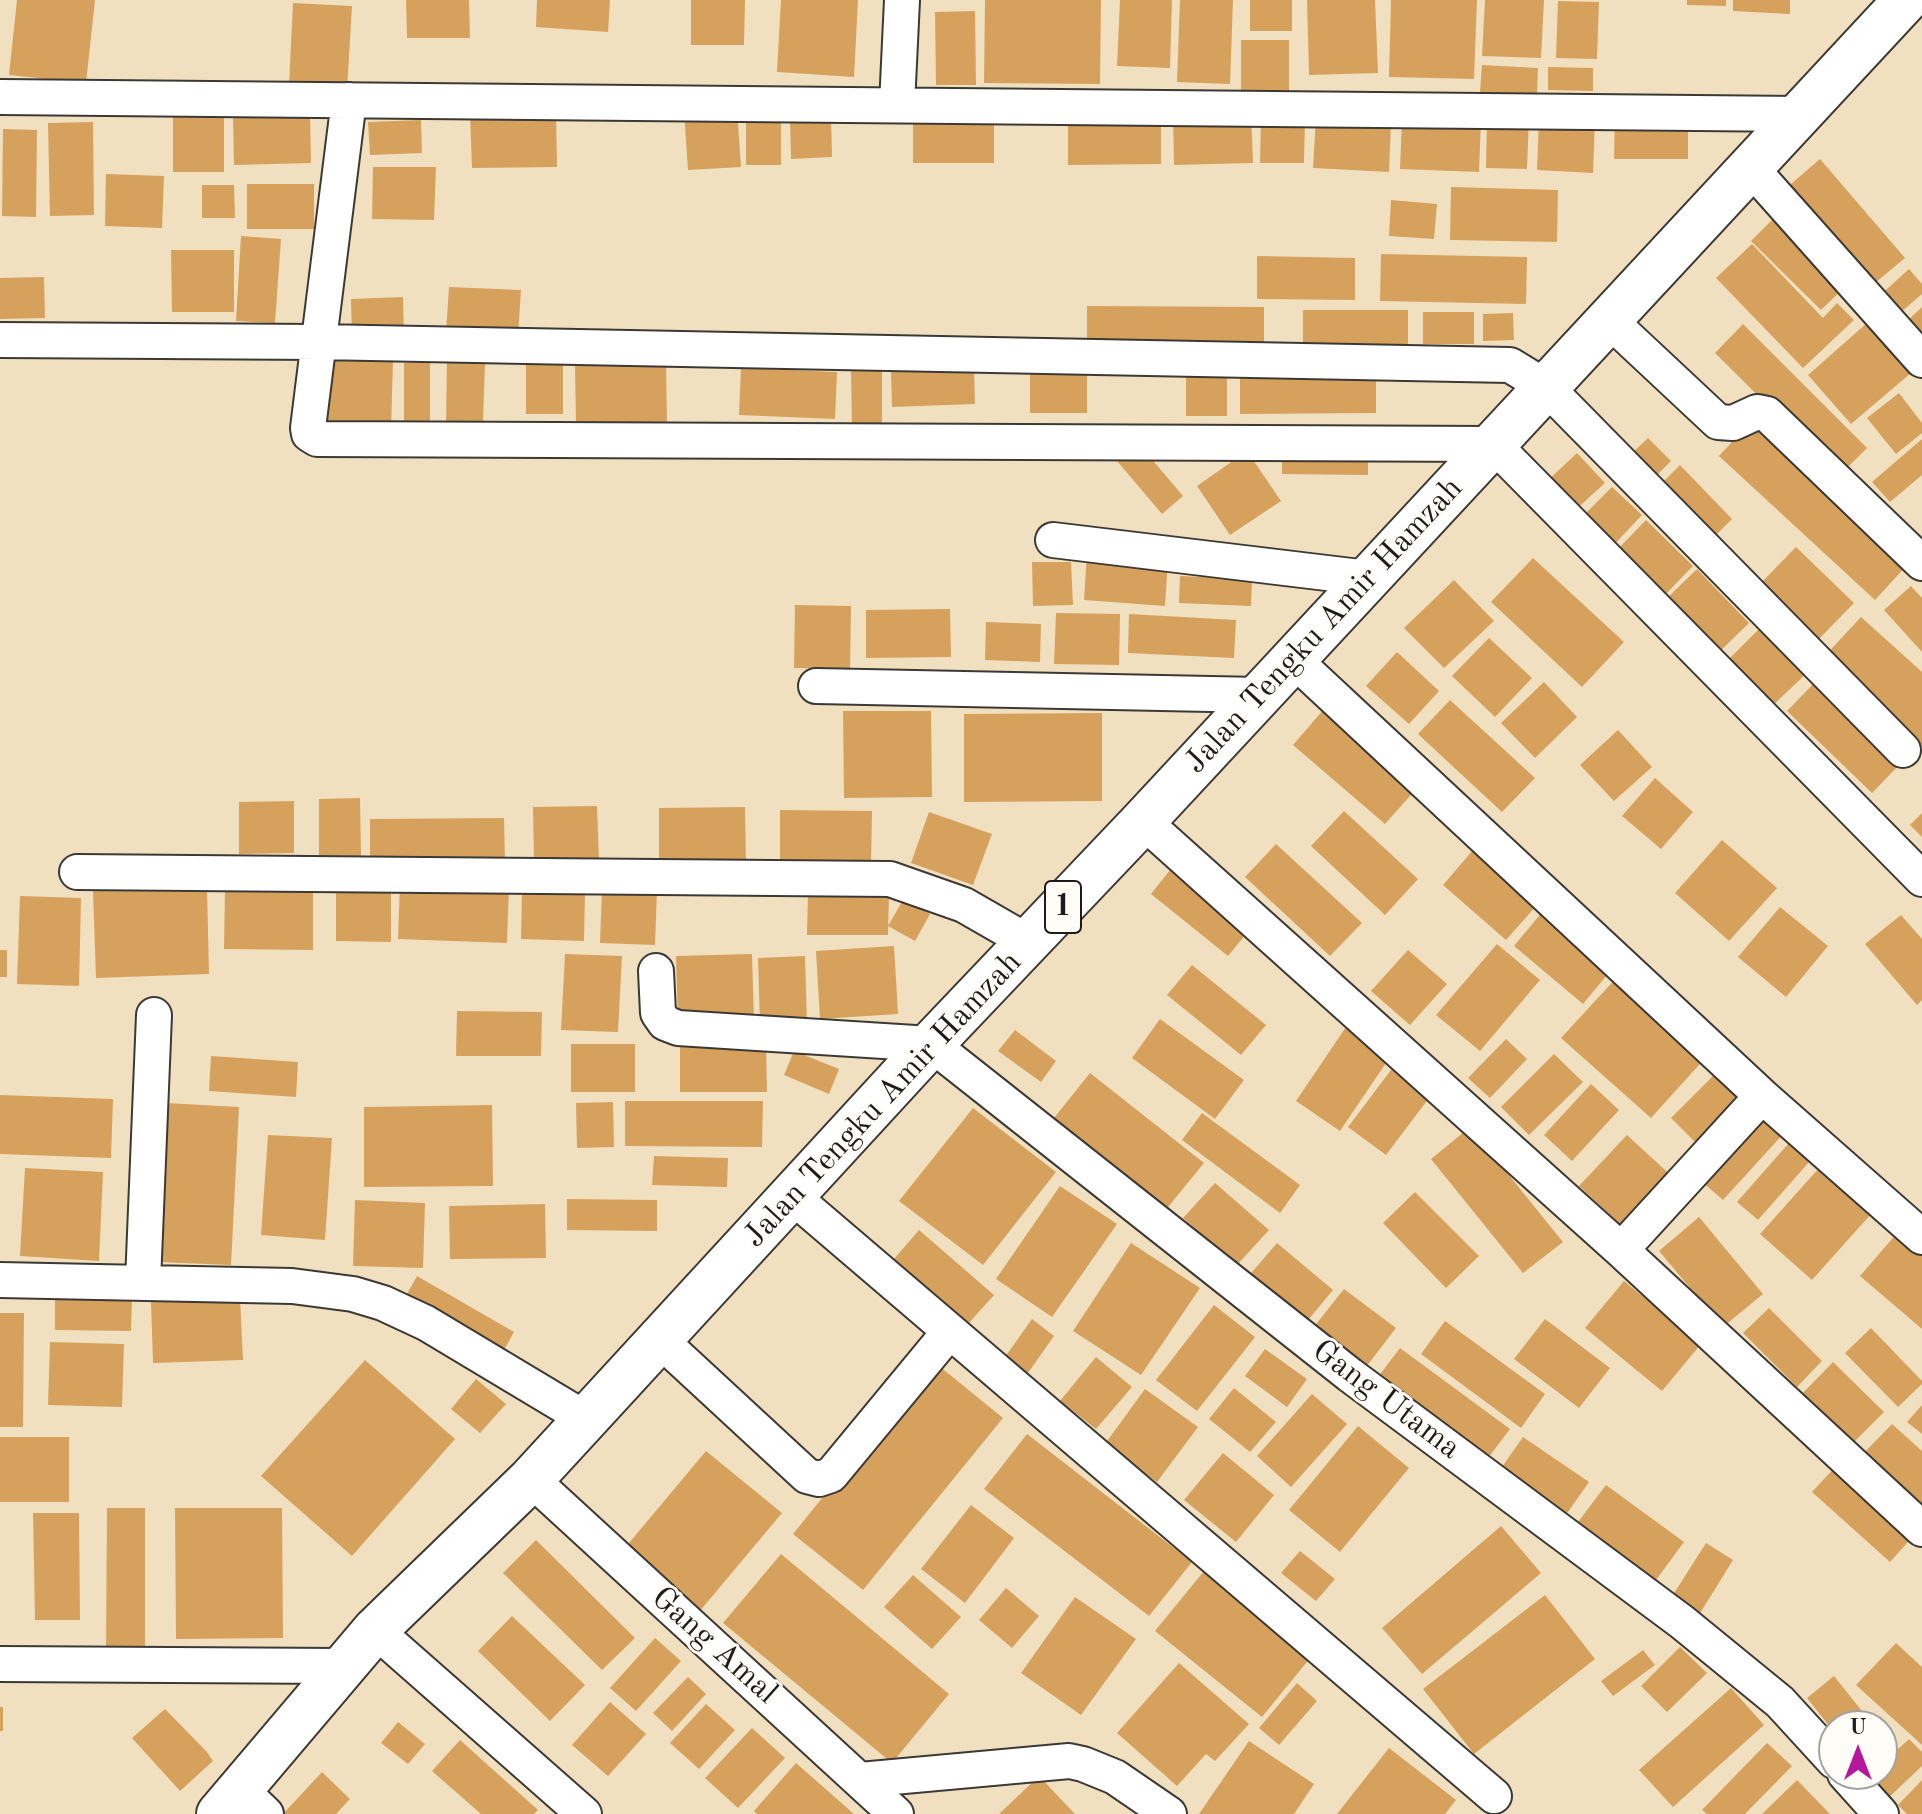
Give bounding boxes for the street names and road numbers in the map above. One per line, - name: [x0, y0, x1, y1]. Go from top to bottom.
- street label: Jalan Tengku Amir Hamzah: [1177, 470, 1471, 782]
- road number: 1: [1045, 881, 1081, 933]
- street label: Jalan Tengku Amir Hamzah: [736, 944, 1030, 1256]
- street label: Gang Utama: [1304, 1332, 1468, 1468]
- street label: Gang Amal: [643, 1579, 785, 1713]

